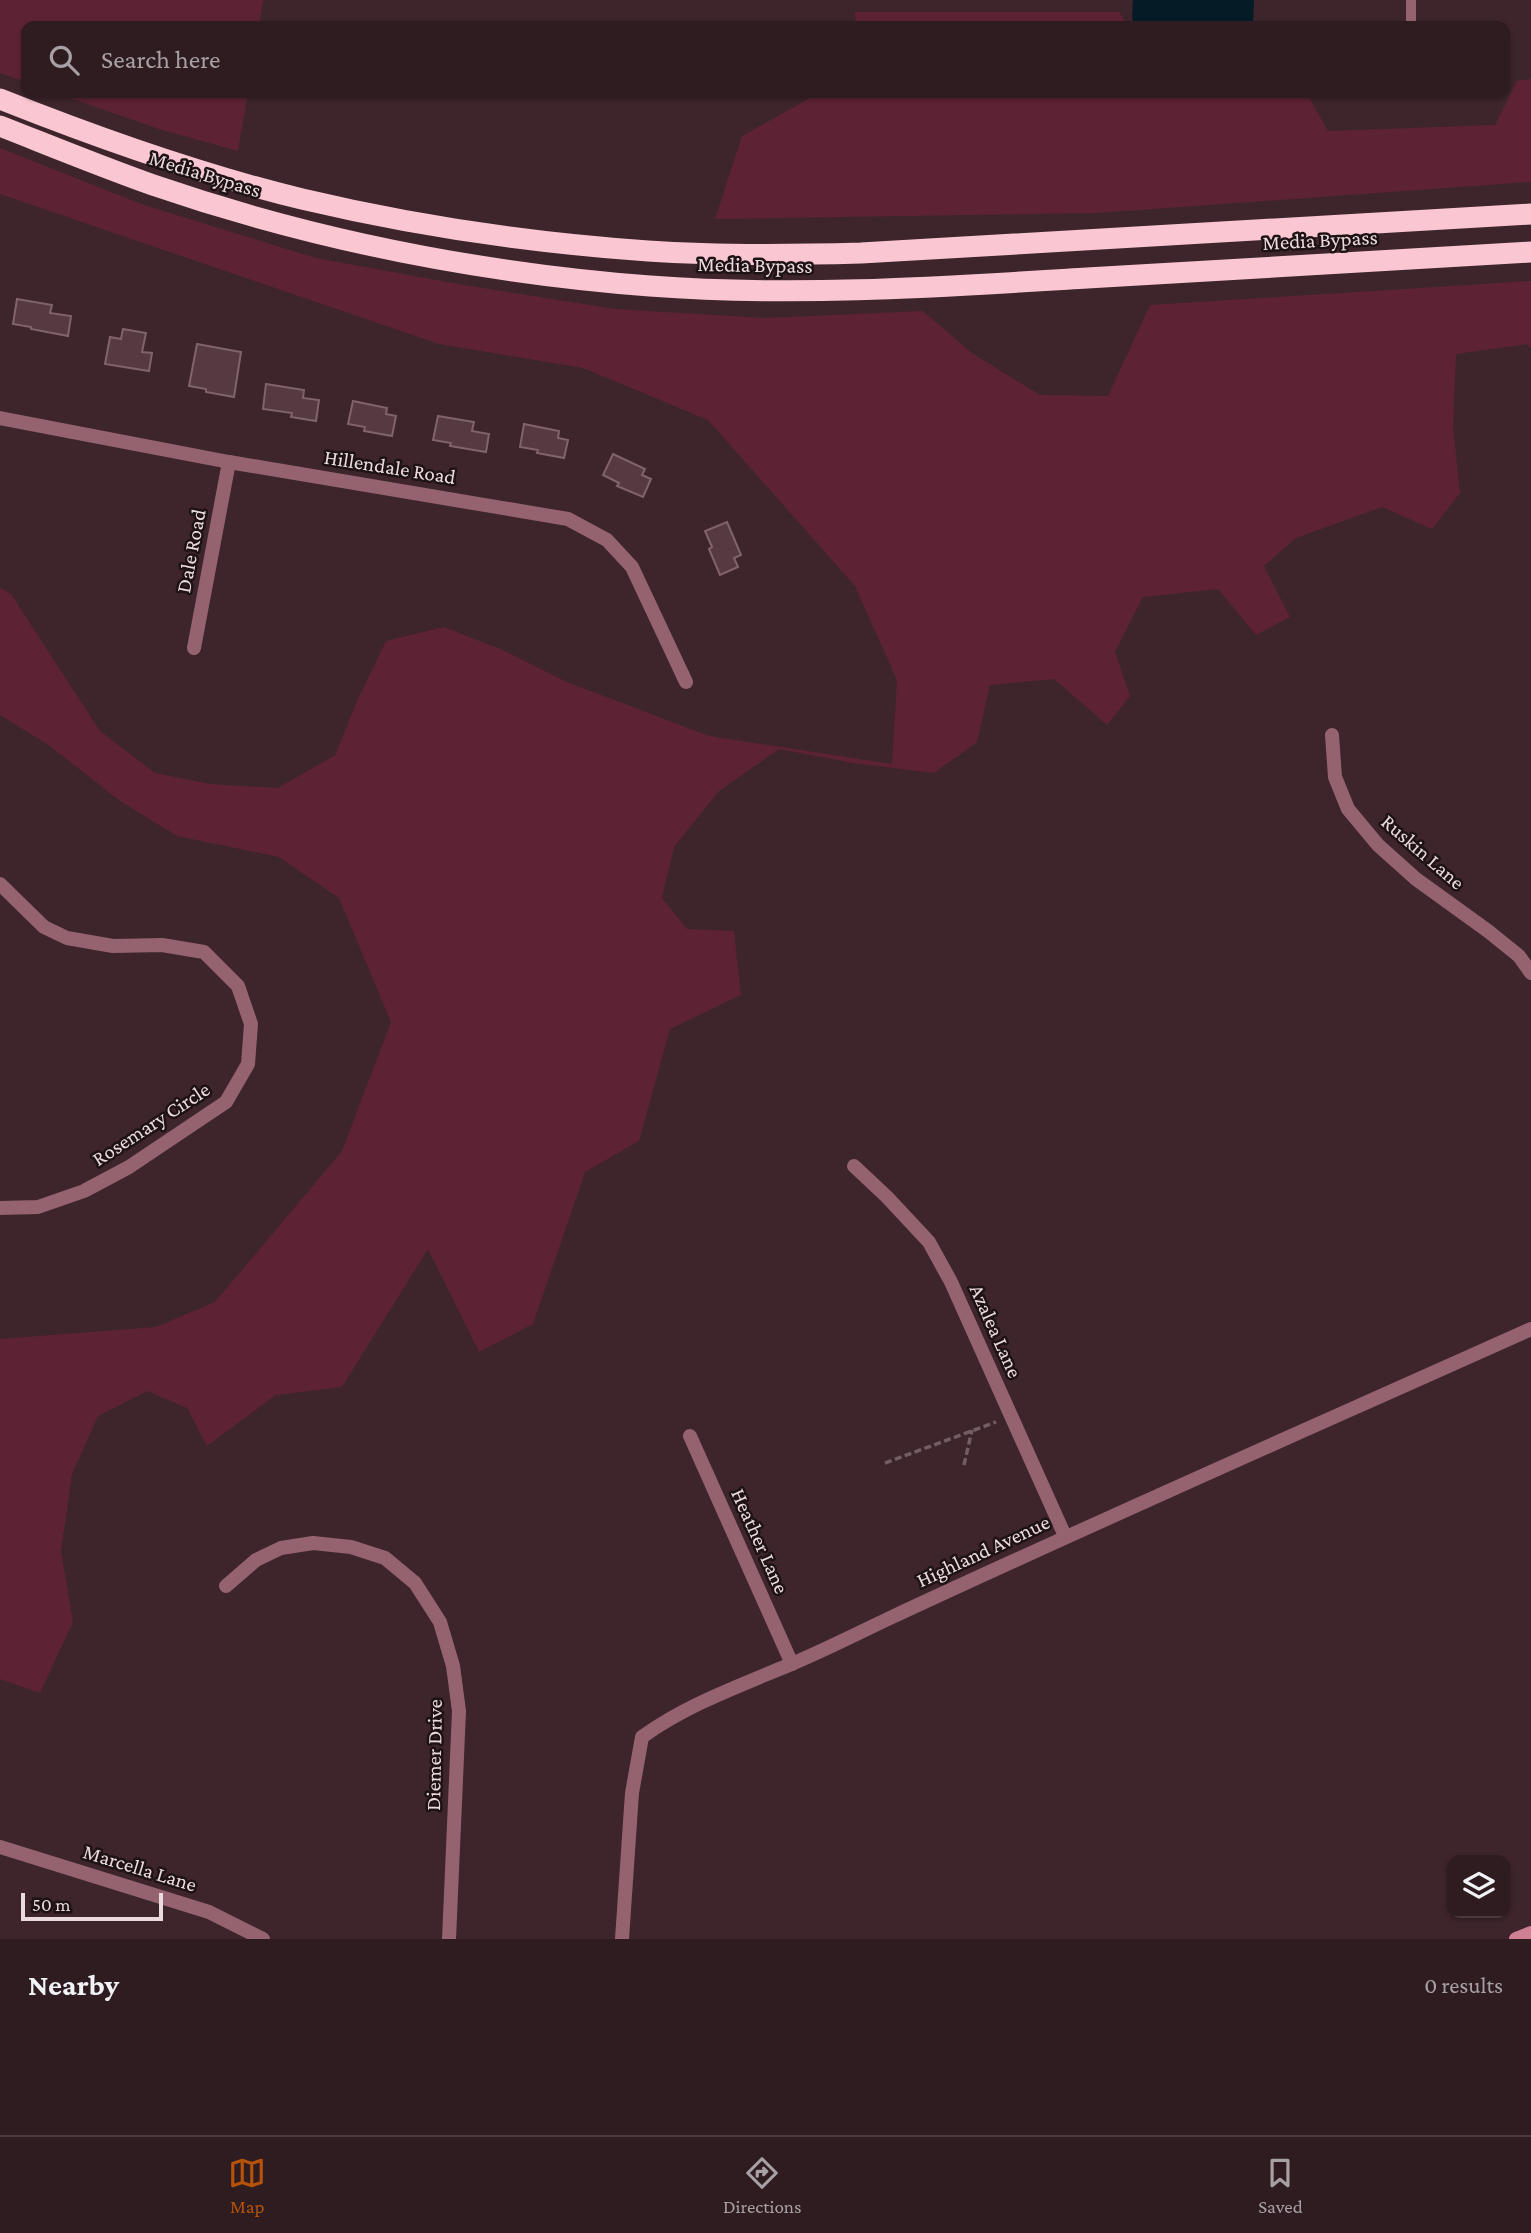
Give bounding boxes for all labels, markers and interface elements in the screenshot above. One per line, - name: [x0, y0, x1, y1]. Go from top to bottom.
- search box: [21, 21, 1510, 98]
- icon: search: [45, 41, 83, 79]
- text: Search here: [101, 45, 220, 74]
- street label: Media Bypass: [146, 146, 264, 202]
- street label: Media Bypass: [1262, 225, 1378, 255]
- street label: Media Bypass: [697, 252, 813, 278]
- street label: Hillendale Road: [323, 445, 457, 489]
- street label: Dale Road: [171, 507, 211, 595]
- street label: Ruskin Lane: [1377, 809, 1469, 895]
- street label: Rosemary Circle: [88, 1077, 214, 1171]
- street label: Azalea Lane: [965, 1281, 1027, 1381]
- street label: Heather Lane: [726, 1485, 794, 1597]
- street label: Highland Avenue: [913, 1510, 1053, 1592]
- street label: Diemer Drive: [421, 1699, 447, 1811]
- street label: Marcella Lane: [80, 1839, 200, 1897]
- map controls: [1447, 1855, 1510, 1918]
- button: layers: [1447, 1855, 1510, 1918]
- scale bar: [21, 1890, 163, 1922]
- text: 50 m: [32, 1894, 71, 1915]
- text: Nearby: [28, 1968, 119, 2001]
- text: 0 results: [1424, 1972, 1503, 1998]
- tab: Map: [228, 2154, 266, 2217]
- tab: Directions: [723, 2154, 802, 2217]
- tab: Saved: [1258, 2154, 1303, 2217]

